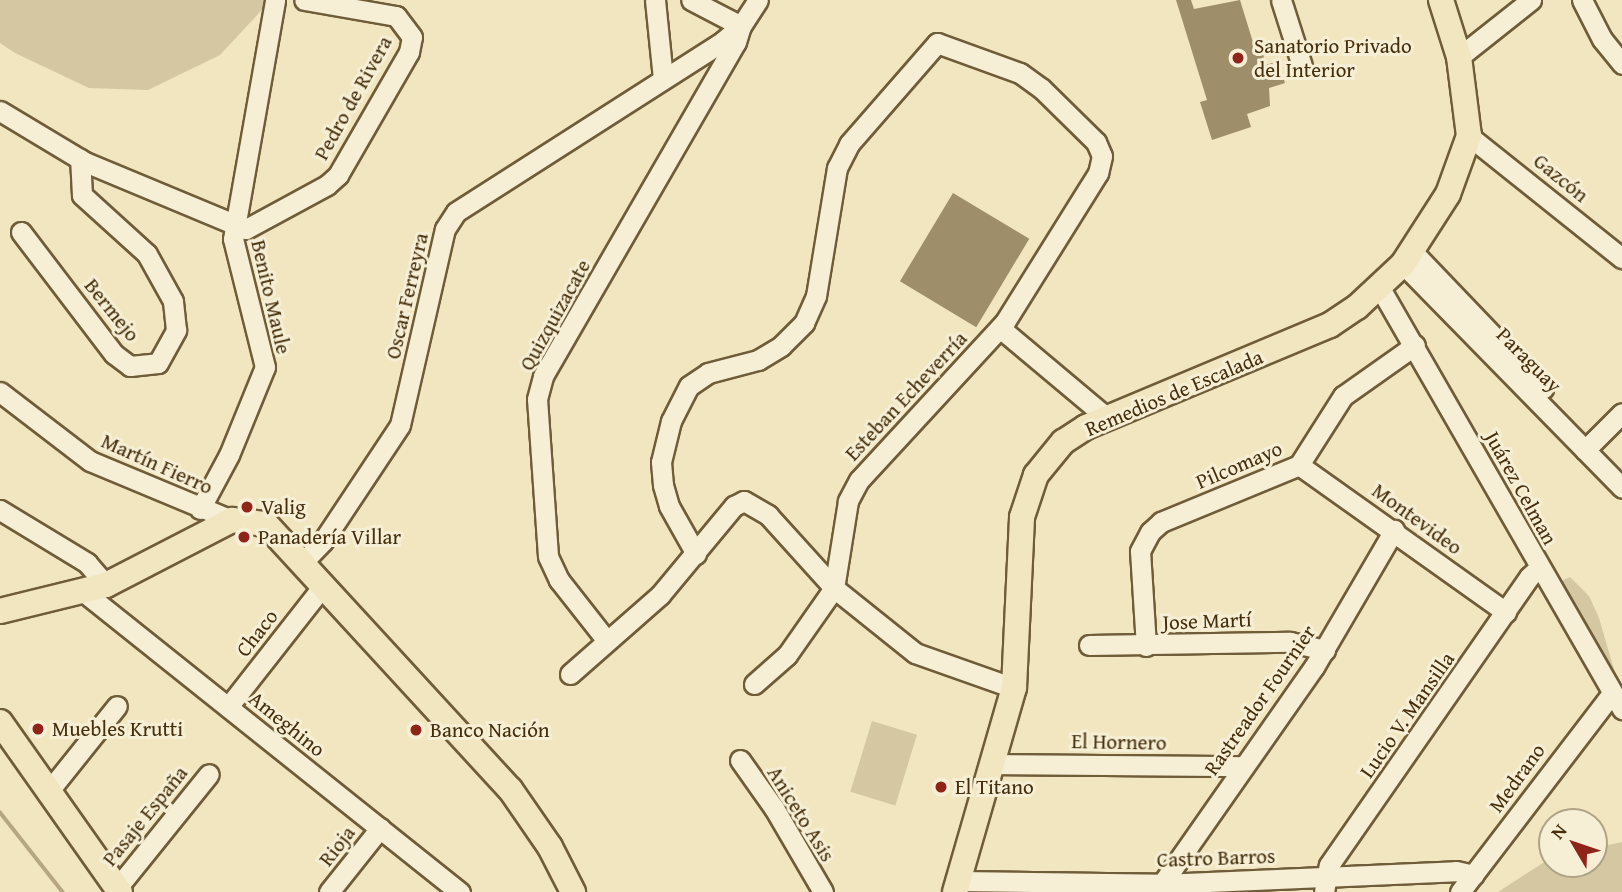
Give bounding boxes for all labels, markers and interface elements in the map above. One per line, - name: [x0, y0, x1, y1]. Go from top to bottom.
- street label: Pedro de Rivera: [309, 32, 397, 164]
- place label: Sanatorio Privado del Interior: [1254, 33, 1412, 83]
- marker: Sanatorio Privado del Interior: [1228, 48, 1248, 68]
- street label: Gazcón: [1528, 148, 1594, 208]
- street label: Oscar Ferreyra: [380, 231, 434, 361]
- street label: Benito Maule: [246, 237, 296, 357]
- street label: Quizquizacate: [514, 255, 596, 375]
- street label: Bermejo: [79, 273, 145, 347]
- street label: Paraguay: [1491, 322, 1567, 398]
- street label: Esteban Echeverría: [840, 326, 972, 466]
- street label: Remedios de Escalada: [1081, 344, 1267, 442]
- street label: Juárez Celman: [1479, 427, 1563, 549]
- street label: Martín Fierro: [97, 428, 217, 500]
- street label: Pilcomayo: [1192, 436, 1286, 494]
- street label: Montevideo: [1367, 478, 1467, 560]
- place label: Valig: [261, 494, 306, 520]
- marker: Valig: [239, 499, 255, 515]
- place label: Panadería Villar: [258, 524, 401, 550]
- marker: Panadería Villar: [236, 529, 252, 545]
- street label: Chaco: [231, 604, 283, 662]
- street label: Jose Martí: [1162, 607, 1252, 635]
- street label: Rastreador Fournier: [1199, 620, 1321, 780]
- street label: Lucio V. Mansilla: [1354, 647, 1460, 783]
- street label: Ameghino: [244, 686, 330, 762]
- place label: Muebles Krutti: [52, 716, 183, 742]
- place label: Banco Nación: [430, 717, 550, 743]
- marker: Muebles Krutti: [30, 721, 46, 737]
- marker: Banco Nación: [408, 722, 424, 738]
- street label: El Hornero: [1071, 729, 1167, 755]
- street label: Medrano: [1484, 739, 1550, 817]
- street label: Pasaje España: [97, 761, 193, 871]
- street label: Aniceto Asis: [762, 762, 840, 866]
- place label: El Titano: [955, 774, 1034, 800]
- marker: El Titano: [933, 779, 949, 795]
- north arrow: [1538, 808, 1608, 878]
- text: N: [1543, 817, 1573, 845]
- street label: Rioja: [313, 821, 361, 871]
- street label: Castro Barros: [1156, 843, 1276, 873]

